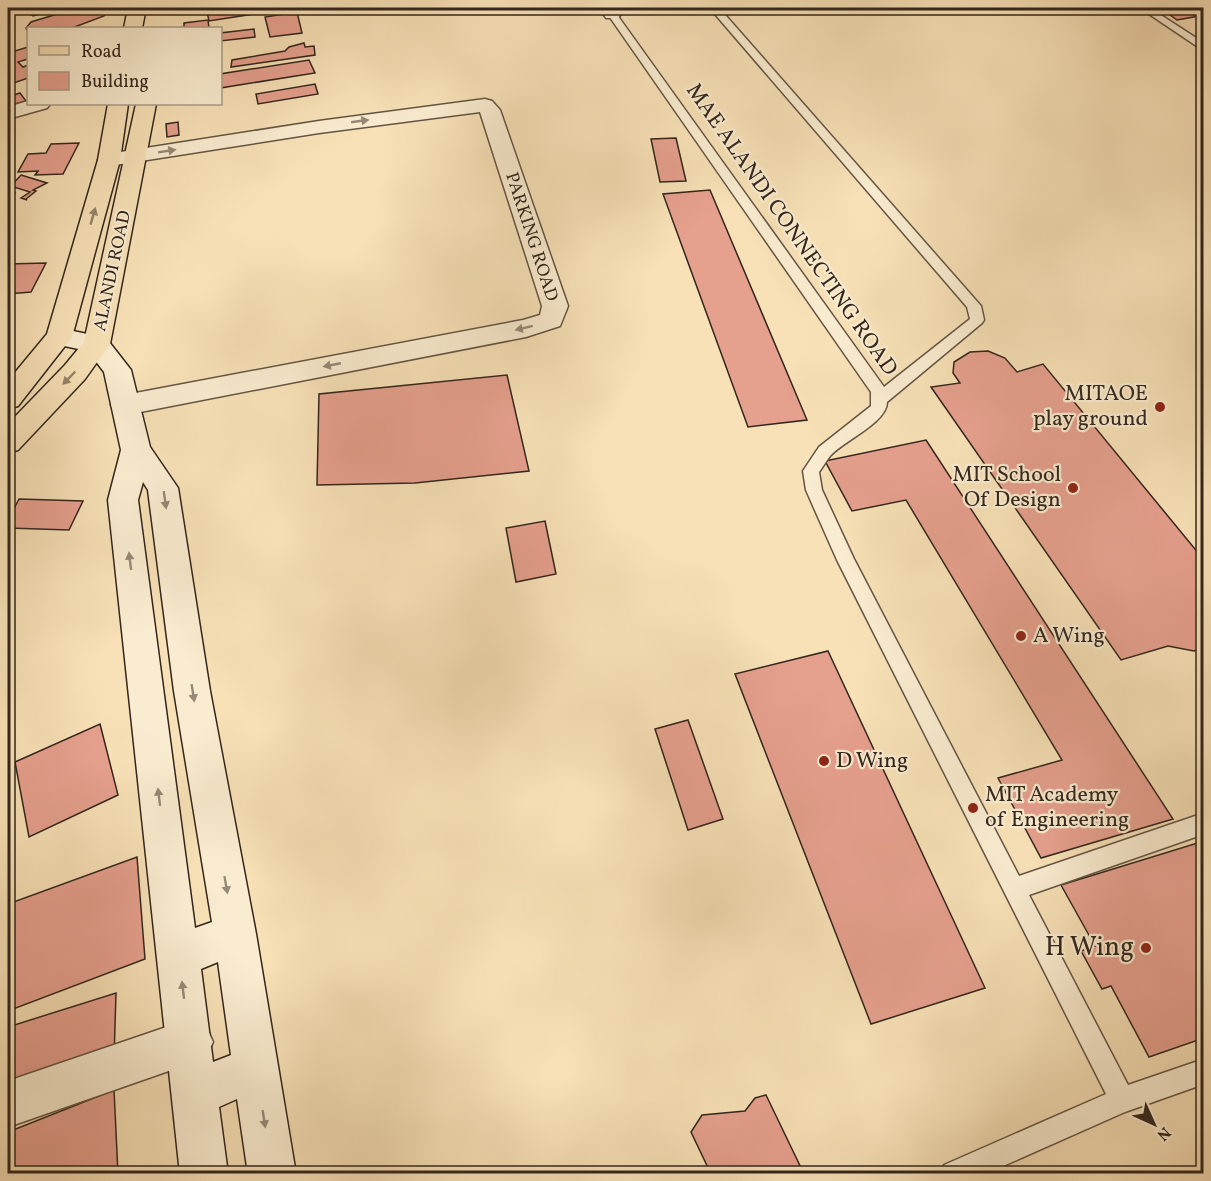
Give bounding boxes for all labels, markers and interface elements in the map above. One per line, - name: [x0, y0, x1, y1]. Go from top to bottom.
- legend: [27, 27, 222, 105]
- text: Road: [81, 40, 122, 65]
- text: Building: [81, 70, 149, 95]
- street label: MAE ALANDI CONNECTING ROAD: [678, 77, 904, 383]
- one-way arrow: [350, 117, 369, 126]
- one-way arrow: [158, 147, 177, 156]
- street label: PARKING ROAD: [498, 169, 564, 305]
- one-way arrow: [89, 207, 98, 225]
- street label: ALANDI ROAD: [88, 208, 138, 334]
- one-way arrow: [514, 324, 533, 334]
- one-way arrow: [323, 361, 342, 370]
- one-way arrow: [62, 370, 76, 384]
- place label: MITAOE play ground: [1033, 379, 1148, 435]
- marker: MITAOE play ground: [1153, 400, 1167, 414]
- place label: MIT School Of Design: [952, 460, 1061, 516]
- marker: MIT School Of Design: [1066, 481, 1080, 495]
- one-way arrow: [161, 491, 170, 510]
- one-way arrow: [125, 552, 135, 571]
- place label: A Wing: [1033, 621, 1105, 652]
- marker: A Wing: [1014, 629, 1028, 643]
- one-way arrow: [189, 684, 198, 703]
- place label: D Wing: [836, 746, 908, 777]
- marker: D Wing: [817, 754, 831, 768]
- place label: MIT Academy of Engineering: [985, 780, 1129, 836]
- one-way arrow: [154, 787, 164, 806]
- marker: MIT Academy of Engineering: [966, 801, 980, 815]
- one-way arrow: [222, 876, 231, 895]
- place label: H Wing: [1045, 929, 1134, 967]
- marker: H Wing: [1139, 941, 1153, 955]
- one-way arrow: [178, 981, 188, 1000]
- north arrow: [1124, 1094, 1184, 1154]
- one-way arrow: [259, 1110, 268, 1129]
- text: N: [1151, 1121, 1175, 1145]

